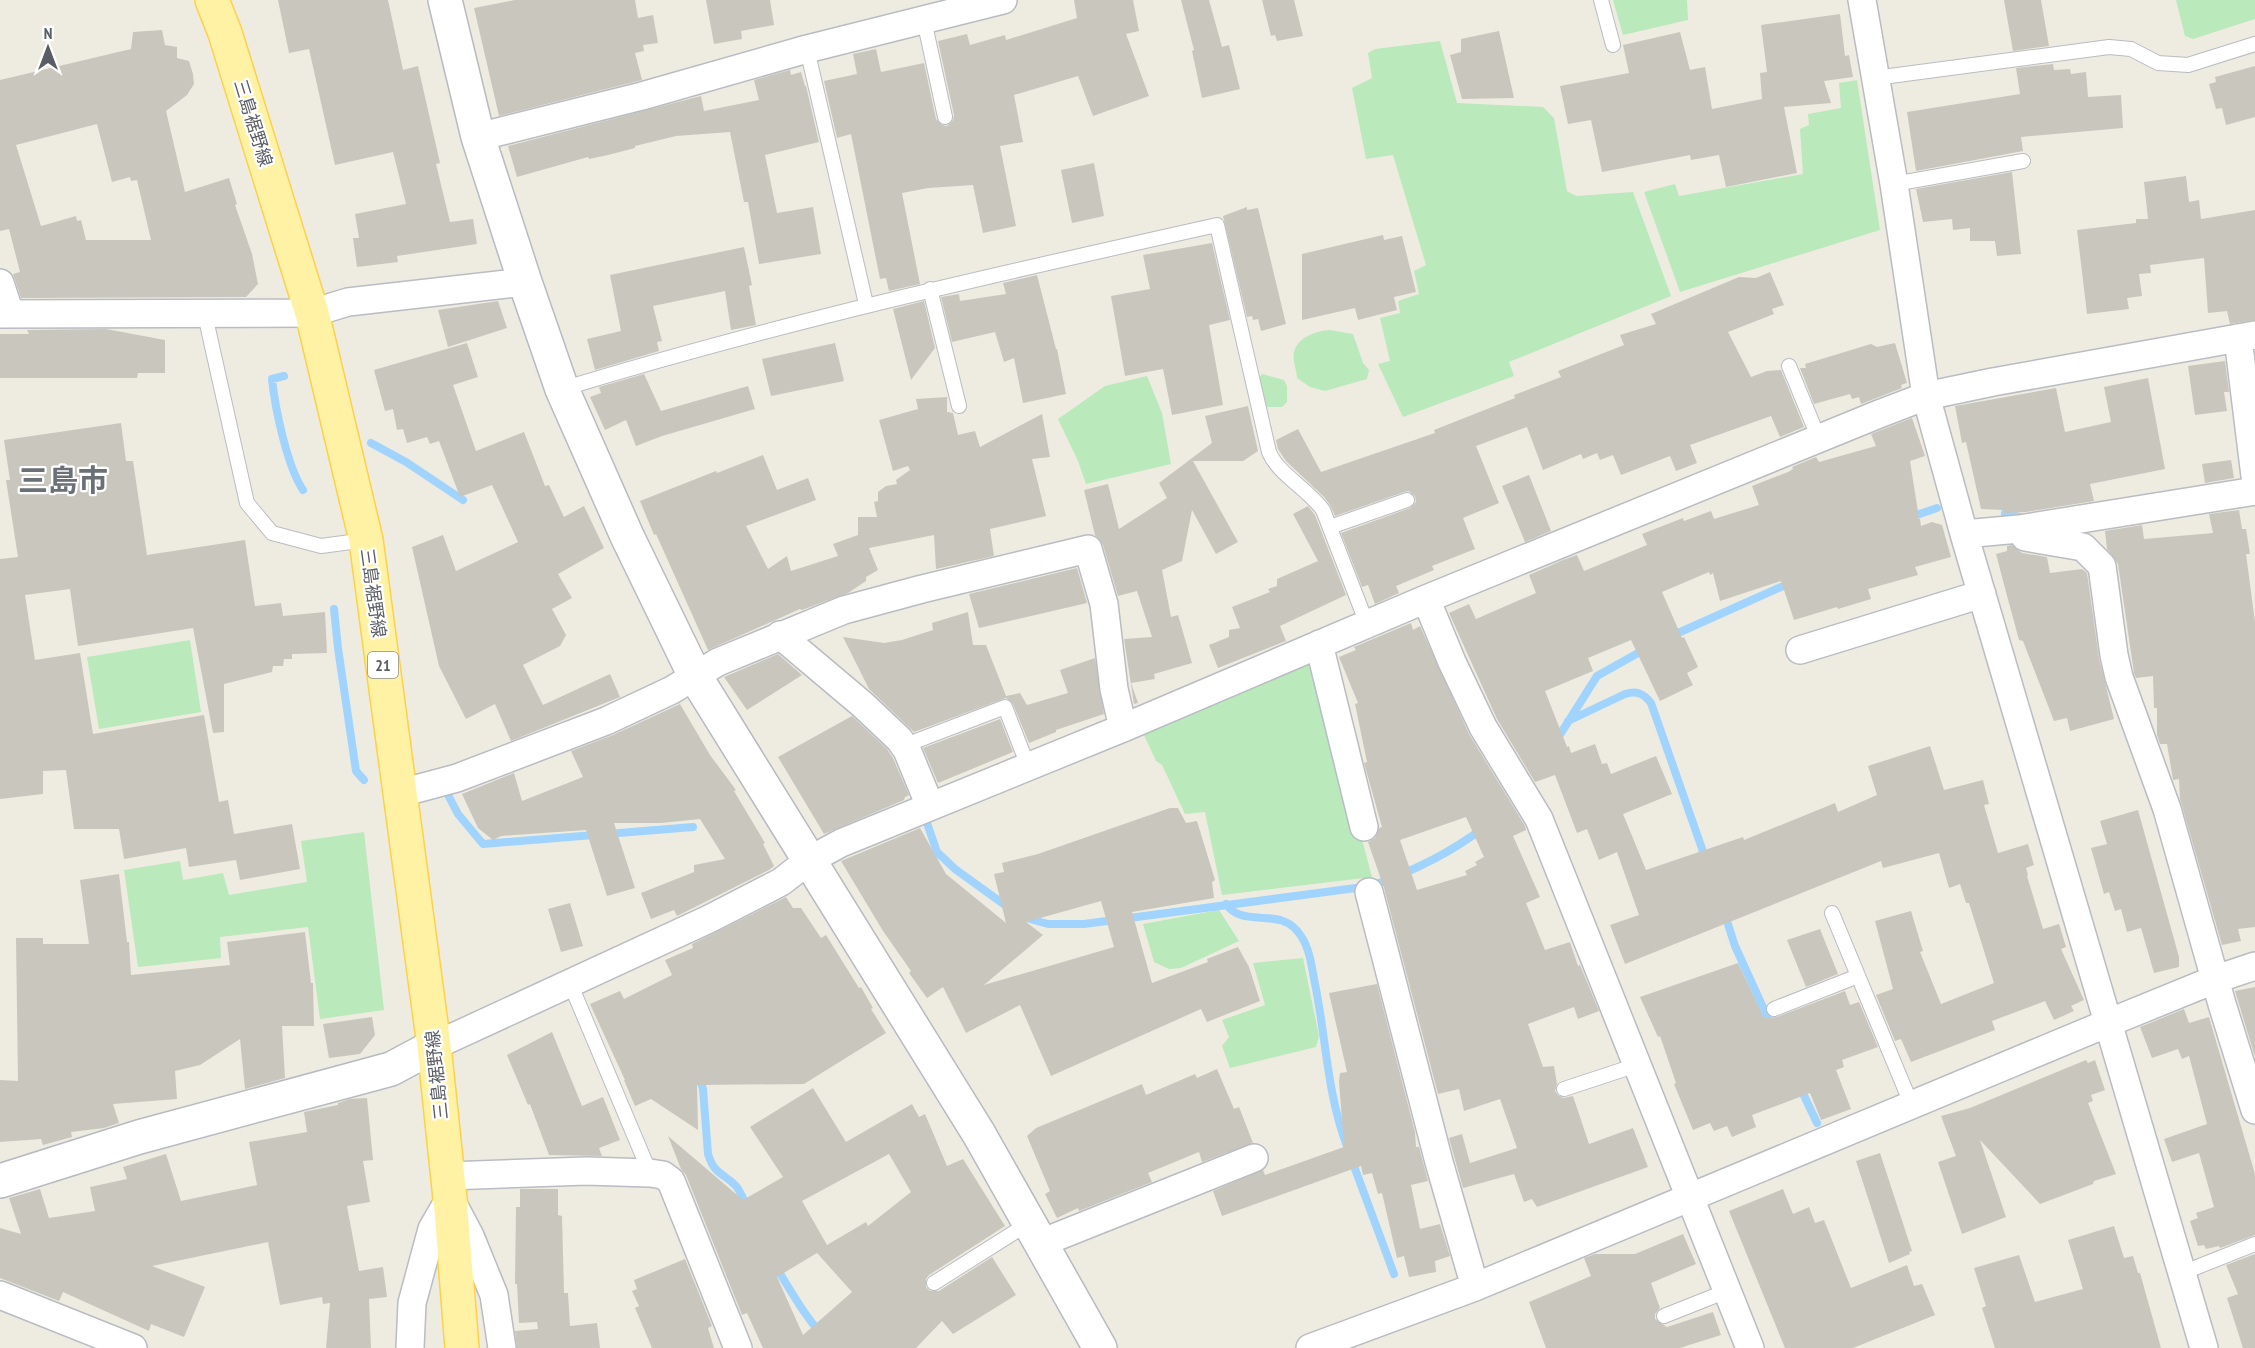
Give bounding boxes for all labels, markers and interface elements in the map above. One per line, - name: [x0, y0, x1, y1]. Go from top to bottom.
- north arrow: [18, 18, 78, 78]
- text: N: [44, 23, 52, 43]
- street label: 三島裾野線: [229, 76, 278, 169]
- district label: 三島市: [18, 460, 108, 499]
- street label: 三島裾野線: [356, 547, 391, 639]
- road number: 21: [368, 652, 398, 678]
- street label: 三島裾野線: [420, 1029, 453, 1121]

